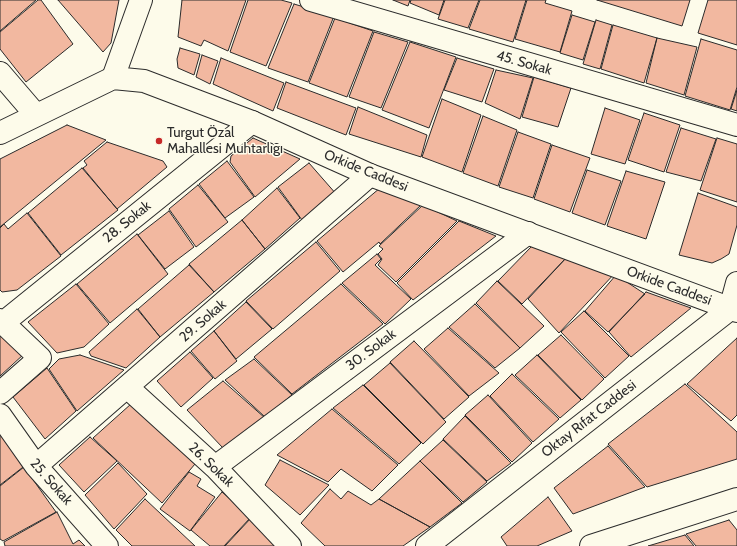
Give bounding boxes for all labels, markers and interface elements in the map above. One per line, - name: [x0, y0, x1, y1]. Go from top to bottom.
- street label: 45. Sokak: [494, 47, 554, 79]
- place label: Turgut Özal Mahallesi Muhtarlığı: [167, 125, 283, 158]
- marker: Turgut Özal Mahallesi Muhtarlığı: [154, 136, 164, 146]
- street label: Orkide Caddesi: [321, 146, 411, 196]
- street label: 28. Sokak: [100, 198, 154, 246]
- street label: Orkide Caddesi: [624, 263, 714, 309]
- street label: 29. Sokak: [176, 296, 230, 346]
- street label: 30. Sokak: [343, 326, 399, 374]
- street label: Oktay Rıfat Caddesi: [538, 377, 640, 461]
- street label: 26. Sokak: [185, 439, 237, 491]
- street label: 25. Sokak: [26, 455, 76, 509]

